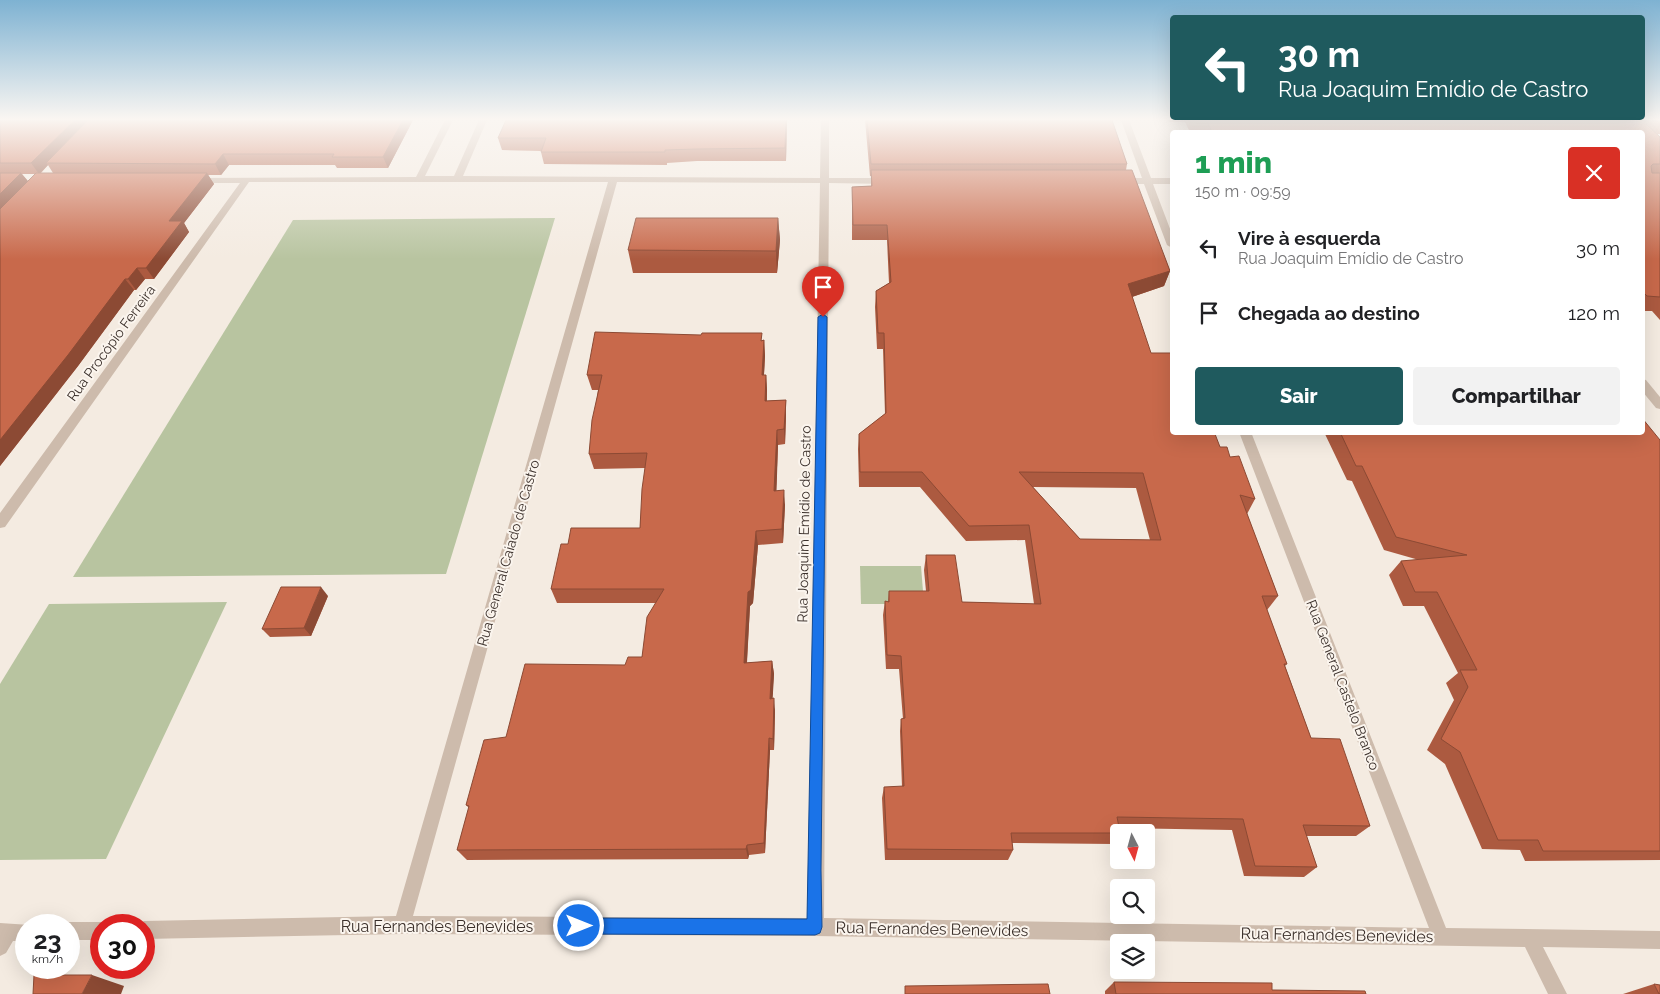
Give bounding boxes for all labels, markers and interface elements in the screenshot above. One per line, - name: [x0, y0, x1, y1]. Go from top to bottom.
- text: 30 m: [1278, 34, 1360, 75]
- icon: left: [1195, 35, 1260, 100]
- text: Rua Joaquim Emídio de Castro: [1278, 76, 1588, 102]
- text: 1 min: [1195, 145, 1272, 180]
- button: close: [1568, 147, 1620, 199]
- text: 150 m · 09:59: [1195, 182, 1291, 201]
- text: Vire à esquerda: [1238, 227, 1381, 249]
- icon: left: [1195, 234, 1223, 262]
- text: 30 m: [1576, 237, 1620, 259]
- text: Rua Joaquim Emídio de Castro: [1238, 249, 1464, 268]
- pin: [802, 266, 844, 317]
- icon: arrive: [809, 273, 837, 301]
- street label: Rua Procópio Ferreira: [64, 282, 158, 404]
- icon: arrive: [1195, 299, 1223, 327]
- text: Chegada ao destino: [1238, 302, 1420, 324]
- text: 120 m: [1568, 302, 1620, 324]
- button: Sair: [1195, 367, 1403, 425]
- button: Compartilhar: [1413, 367, 1620, 425]
- street label: Rua Joaquim Emídio de Castro: [794, 425, 814, 623]
- street label: Rua General Caiado de Castro: [474, 458, 542, 648]
- street label: Rua General Castelo Branco: [1303, 598, 1383, 772]
- north arrow: [1110, 824, 1155, 869]
- map controls: [1110, 824, 1155, 979]
- button: search: [1110, 879, 1155, 924]
- position arrow: [552, 899, 604, 951]
- speed limit sign: 30: [90, 914, 155, 979]
- street label: Rua Fernandes Benevides: [341, 917, 534, 936]
- street label: Rua Fernandes Benevides: [835, 918, 1029, 940]
- street label: Rua Fernandes Benevides: [1240, 924, 1434, 946]
- text: 23: [33, 925, 62, 955]
- button: layers: [1110, 934, 1155, 979]
- text: km/h: [32, 952, 63, 966]

